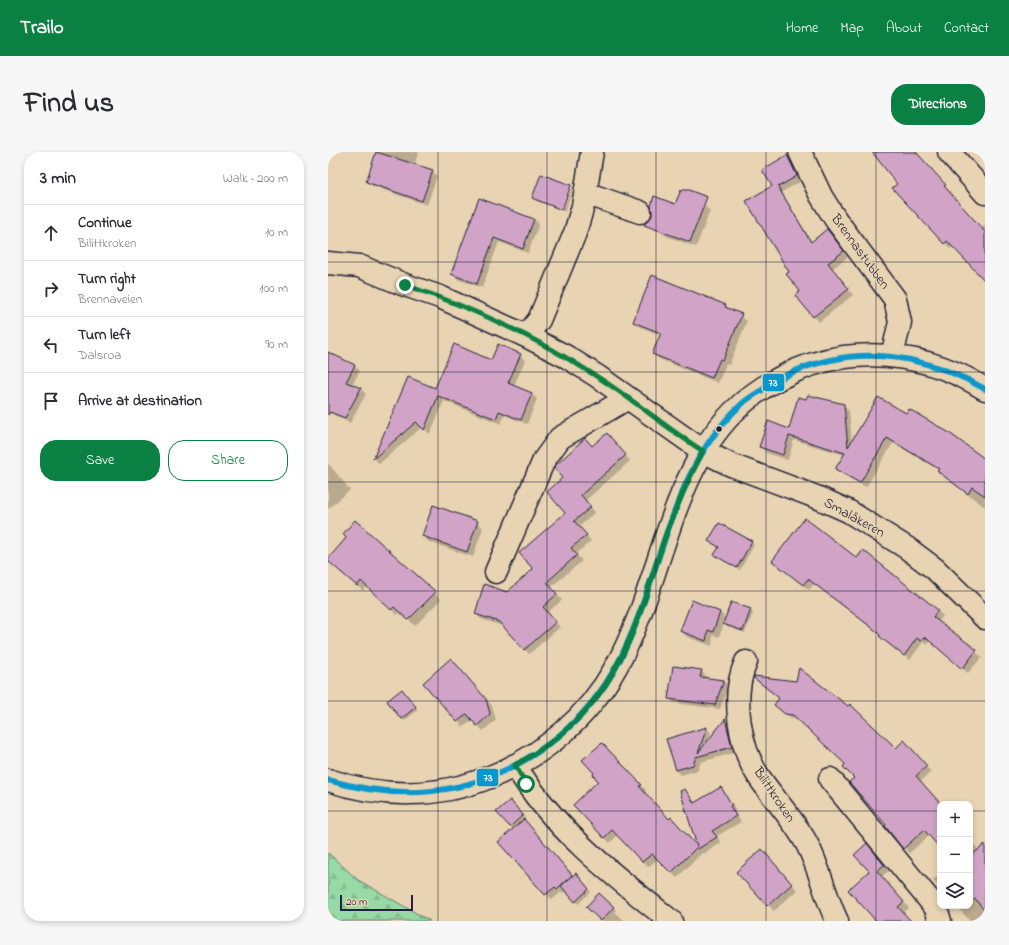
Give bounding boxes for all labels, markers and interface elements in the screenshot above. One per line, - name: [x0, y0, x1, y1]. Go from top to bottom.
- text: Trailo: [20, 15, 64, 42]
- text: Home: [786, 18, 818, 39]
- text: Map: [840, 18, 864, 39]
- text: About: [886, 18, 922, 39]
- text: Contact: [944, 18, 989, 39]
- text: Find us: [24, 84, 114, 125]
- button: Directions: [891, 84, 985, 125]
- text: 3 min: [40, 166, 76, 191]
- text: Walk · 200 m: [223, 169, 288, 188]
- street label: Brennastubben: [825, 209, 895, 294]
- text: Continue: [78, 212, 132, 234]
- icon: ahead: [40, 222, 62, 244]
- text: 10 m: [265, 223, 288, 242]
- text: Bilittkroken: [78, 234, 136, 253]
- text: Turn right: [78, 268, 136, 290]
- route end: [396, 276, 414, 294]
- icon: right: [40, 278, 62, 300]
- text: 100 m: [259, 279, 288, 298]
- text: Brennaveien: [78, 290, 142, 309]
- text: Turn left: [78, 324, 131, 346]
- icon: left: [40, 334, 62, 356]
- text: 90 m: [265, 335, 288, 354]
- text: Dalsroa: [78, 346, 121, 365]
- line badge: 73: [762, 373, 785, 392]
- text: 73: [768, 375, 778, 391]
- icon: arrive: [40, 390, 62, 412]
- text: Arrive at destination: [78, 390, 202, 412]
- unlabelled marker: [714, 424, 724, 434]
- button: Save: [40, 440, 160, 481]
- button: Share: [168, 440, 288, 481]
- street label: Smalåkeren: [820, 493, 889, 544]
- street label: Bilittkroken: [747, 762, 800, 827]
- line badge: 73: [476, 768, 499, 787]
- text: 73: [483, 770, 493, 786]
- route start: [517, 775, 535, 793]
- map controls: [937, 801, 973, 909]
- button: +: [937, 801, 973, 837]
- button: −: [937, 837, 973, 873]
- button: layers: [937, 873, 973, 909]
- scale bar: [340, 893, 413, 912]
- text: 20 m: [346, 894, 368, 910]

